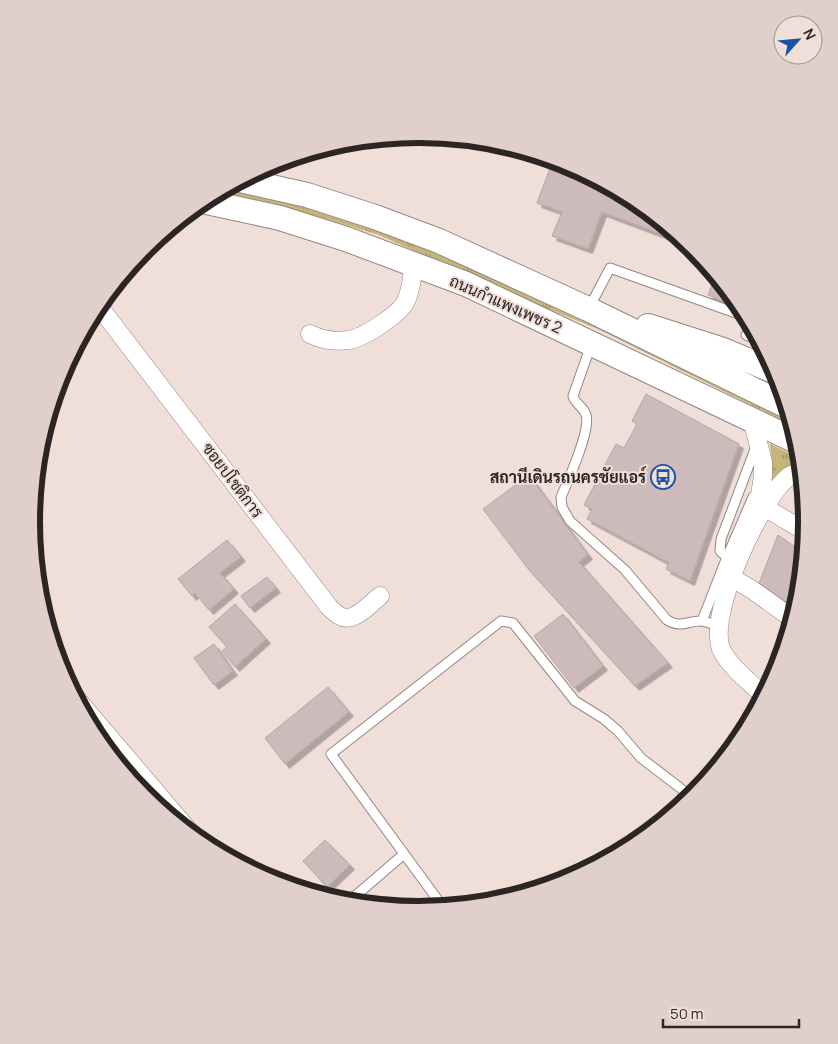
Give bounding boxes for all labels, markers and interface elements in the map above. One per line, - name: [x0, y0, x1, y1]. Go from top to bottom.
- north arrow: [773, 15, 823, 65]
- text: N: [799, 25, 821, 43]
- street label: ถนนกำแพงเพชร 2: [446, 269, 566, 339]
- street label: ซอยปโชติการ: [197, 438, 269, 522]
- bus stop icon: สถานีเดินรถนครชัยแอร์: [650, 464, 676, 490]
- place label: สถานีเดินรถนครชัยแอร์: [490, 466, 647, 488]
- scale bar: [663, 996, 799, 1028]
- text: 50 m: [670, 1003, 704, 1024]

